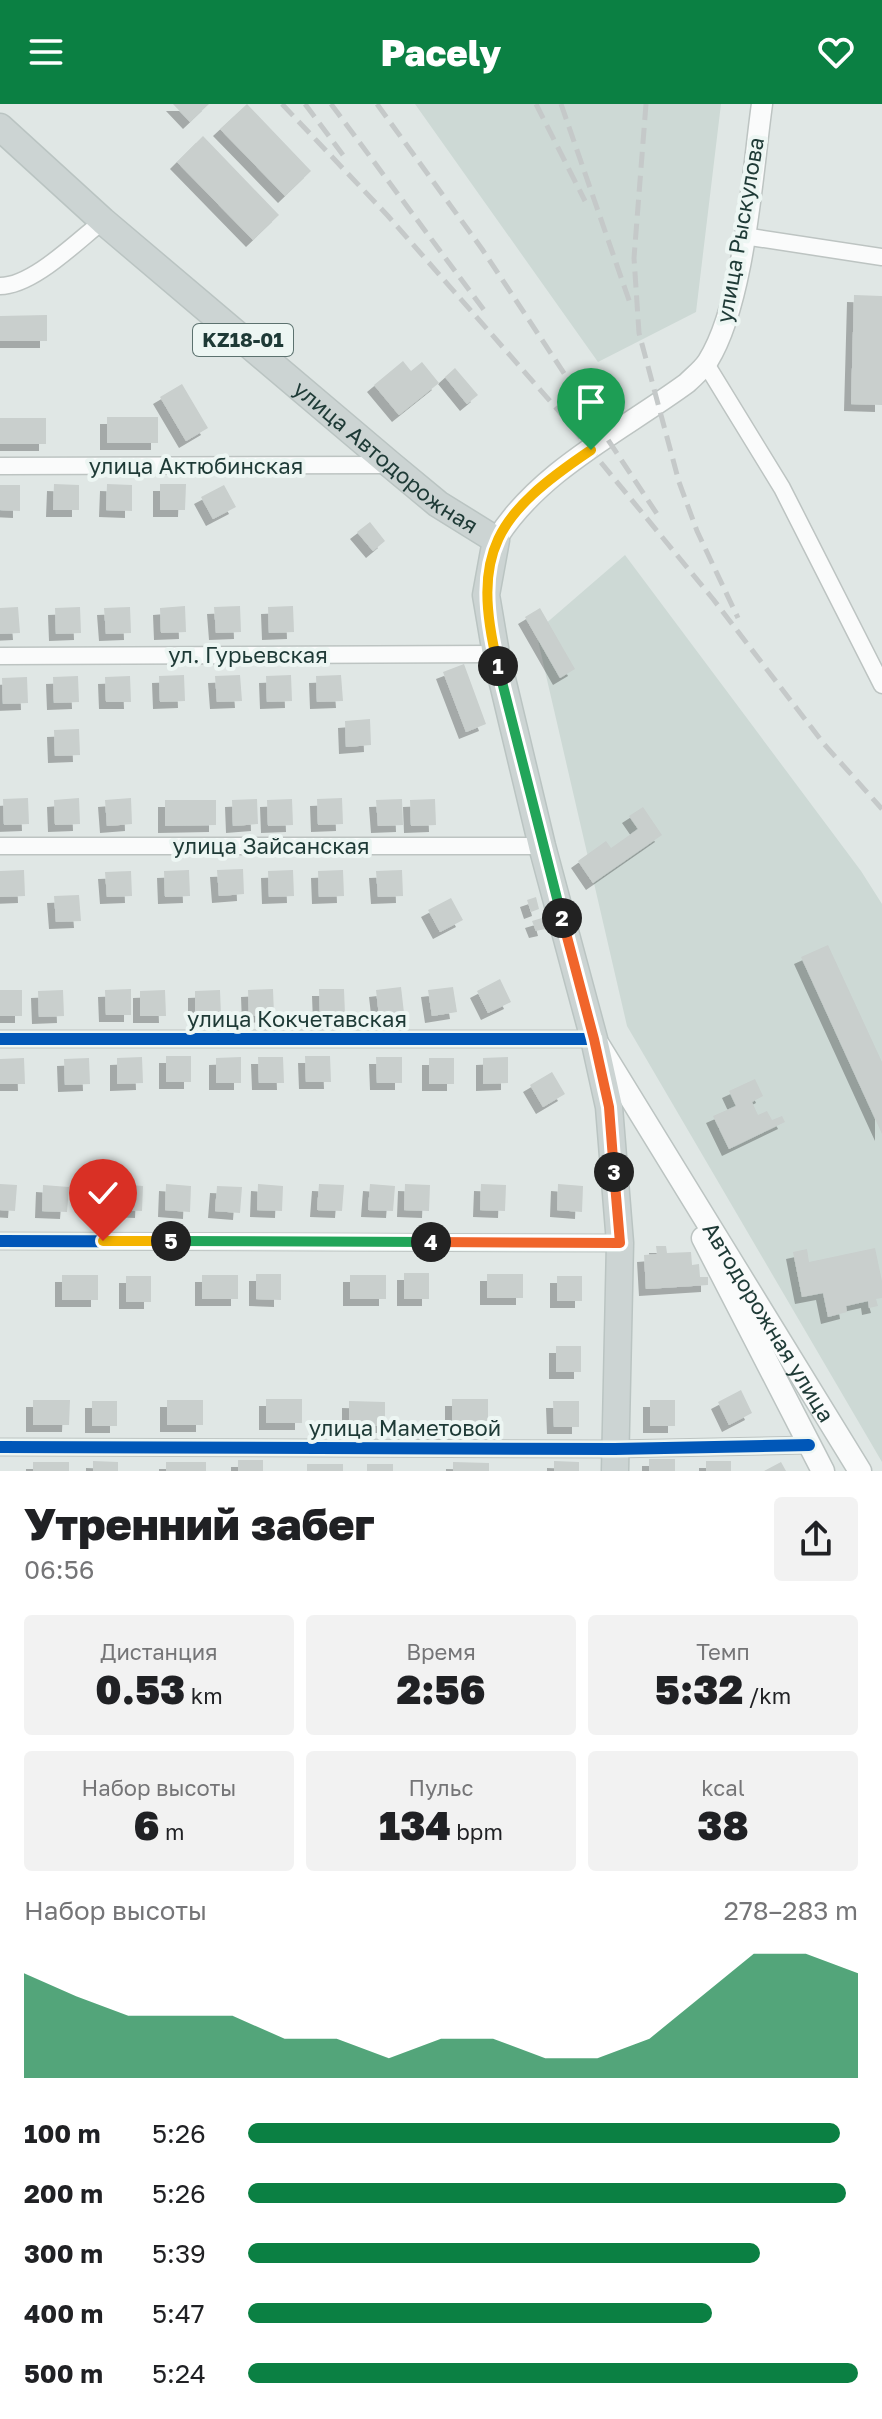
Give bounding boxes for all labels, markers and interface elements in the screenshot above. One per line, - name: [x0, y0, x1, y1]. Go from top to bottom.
- icon: menu: [24, 30, 68, 74]
- icon: heart: [814, 30, 858, 74]
- text: Pacely: [381, 31, 501, 74]
- street label: улица Рыскулова: [710, 135, 769, 325]
- road number: KZ18-01: [193, 324, 293, 356]
- pin: [557, 368, 625, 450]
- street label: улица Автодорожная: [288, 374, 483, 539]
- icon: arrive: [569, 380, 613, 424]
- street label: улица Актюбинская: [89, 452, 303, 479]
- street label: ул. Гурьевская: [168, 641, 328, 668]
- pin: 1: [478, 646, 518, 686]
- text: 1: [492, 652, 504, 679]
- street label: улица Зайсанская: [172, 832, 370, 859]
- pin: 2: [542, 898, 582, 938]
- text: 2: [555, 904, 569, 931]
- street label: улица Кокчетавская: [187, 1005, 407, 1032]
- pin: 3: [594, 1152, 634, 1192]
- text: 3: [607, 1158, 621, 1185]
- pin: [69, 1159, 137, 1241]
- icon: check: [81, 1171, 125, 1215]
- street label: Автодорожная улица: [697, 1217, 840, 1427]
- pin: 5: [151, 1221, 191, 1261]
- pin: 4: [411, 1222, 451, 1262]
- text: 5: [164, 1227, 178, 1254]
- text: 4: [424, 1228, 438, 1255]
- street label: улица Маметовой: [309, 1414, 501, 1441]
- text: Утренний забег: [24, 1497, 375, 1550]
- button: share: [774, 1497, 858, 1581]
- text: 06:56: [24, 1554, 94, 1585]
- text: Дистанция: [100, 1638, 218, 1665]
- text: Время: [406, 1638, 476, 1665]
- text: Темп: [696, 1638, 750, 1665]
- text: 0.53: [95, 1665, 185, 1713]
- text: 2:56: [396, 1665, 486, 1713]
- text: 5:32: [655, 1665, 743, 1713]
- text: km: [185, 1682, 223, 1709]
- text: /km: [743, 1682, 791, 1709]
- text: Набор высоты: [82, 1774, 236, 1801]
- text: Пульс: [408, 1774, 474, 1801]
- text: kcal: [701, 1774, 745, 1801]
- text: 6: [134, 1801, 160, 1849]
- text: 134: [379, 1801, 451, 1849]
- text: 38: [697, 1801, 749, 1849]
- text: m: [160, 1818, 184, 1845]
- text: bpm: [451, 1818, 503, 1845]
- text: Набор высоты: [24, 1895, 207, 1926]
- text: 278–283 m: [724, 1895, 858, 1926]
- text: 100 m: [24, 2118, 100, 2149]
- text: 5:26: [152, 2118, 206, 2149]
- text: 200 m: [24, 2178, 103, 2209]
- text: 5:26: [152, 2178, 206, 2209]
- text: 300 m: [24, 2238, 103, 2269]
- text: 5:39: [152, 2238, 206, 2269]
- text: 400 m: [24, 2298, 103, 2329]
- text: 5:47: [152, 2298, 205, 2329]
- text: 500 m: [24, 2358, 103, 2389]
- text: 5:24: [152, 2358, 206, 2389]

